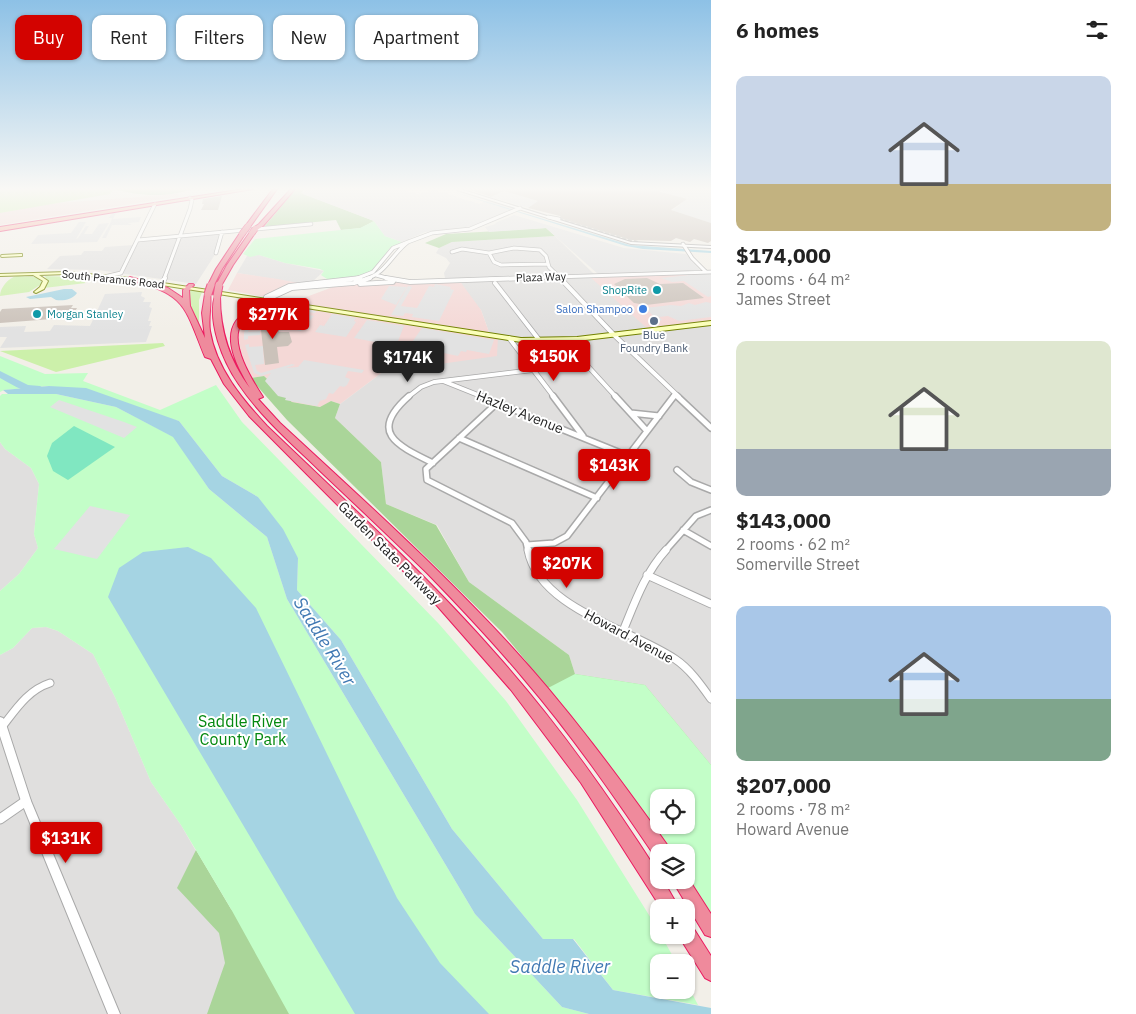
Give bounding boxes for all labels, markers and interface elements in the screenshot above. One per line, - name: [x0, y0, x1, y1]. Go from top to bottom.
- chip: Buy: [15, 15, 82, 60]
- chip: Rent: [92, 15, 166, 60]
- chip: Filters: [176, 15, 263, 60]
- chip: New: [273, 15, 345, 60]
- chip: Apartment: [355, 15, 478, 60]
- text: 6 homes: [736, 16, 819, 44]
- icon: filters: [1083, 16, 1111, 44]
- icon: home: [879, 109, 969, 199]
- text: $174,000: [736, 241, 831, 269]
- street label: South Paramus Road: [61, 267, 165, 291]
- street label: Plaza Way: [516, 269, 567, 285]
- text: 2 rooms · 64 m²: [736, 269, 850, 289]
- place label: ShopRite: [602, 283, 647, 297]
- marker: ShopRite: [651, 284, 663, 296]
- text: James Street: [736, 289, 831, 309]
- pin: $277K: [238, 298, 308, 340]
- place label: Salon Shampoo: [556, 302, 633, 316]
- marker: Salon Shampoo: [637, 303, 649, 315]
- text: $277K: [248, 304, 298, 324]
- place label: Morgan Stanley: [47, 307, 124, 321]
- marker: Morgan Stanley: [31, 308, 43, 320]
- marker: Blue Foundry Bank: [648, 315, 660, 327]
- place label: Blue Foundry Bank: [620, 328, 688, 355]
- pin: $174K: [373, 340, 443, 383]
- pin: $150K: [519, 340, 589, 382]
- text: $150K: [529, 346, 579, 366]
- text: $174K: [383, 347, 433, 367]
- icon: home: [879, 374, 969, 464]
- street label: Hazley Avenue: [474, 386, 566, 438]
- pin: $143K: [579, 448, 649, 491]
- text: $143K: [589, 455, 639, 475]
- street label: Garden State Parkway: [334, 497, 446, 609]
- text: $143,000: [736, 506, 831, 534]
- text: 2 rooms · 62 m²: [736, 534, 850, 554]
- pin: $207K: [532, 546, 602, 589]
- text: $207K: [542, 553, 592, 573]
- text: Somerville Street: [736, 554, 860, 574]
- water label: Saddle River: [289, 592, 362, 690]
- street label: Howard Avenue: [581, 605, 677, 667]
- icon: home: [879, 639, 969, 729]
- park label: Saddle River County Park: [198, 711, 288, 749]
- text: $207,000: [736, 771, 831, 799]
- map controls: [650, 789, 695, 999]
- button: locate: [650, 789, 695, 834]
- text: 2 rooms · 78 m²: [736, 799, 850, 819]
- text: Howard Avenue: [736, 819, 849, 839]
- pin: $131K: [31, 822, 101, 864]
- text: $131K: [41, 828, 91, 848]
- button: layers: [650, 844, 695, 889]
- button: +: [650, 899, 695, 944]
- button: −: [650, 954, 695, 999]
- water label: Saddle River: [510, 955, 611, 978]

